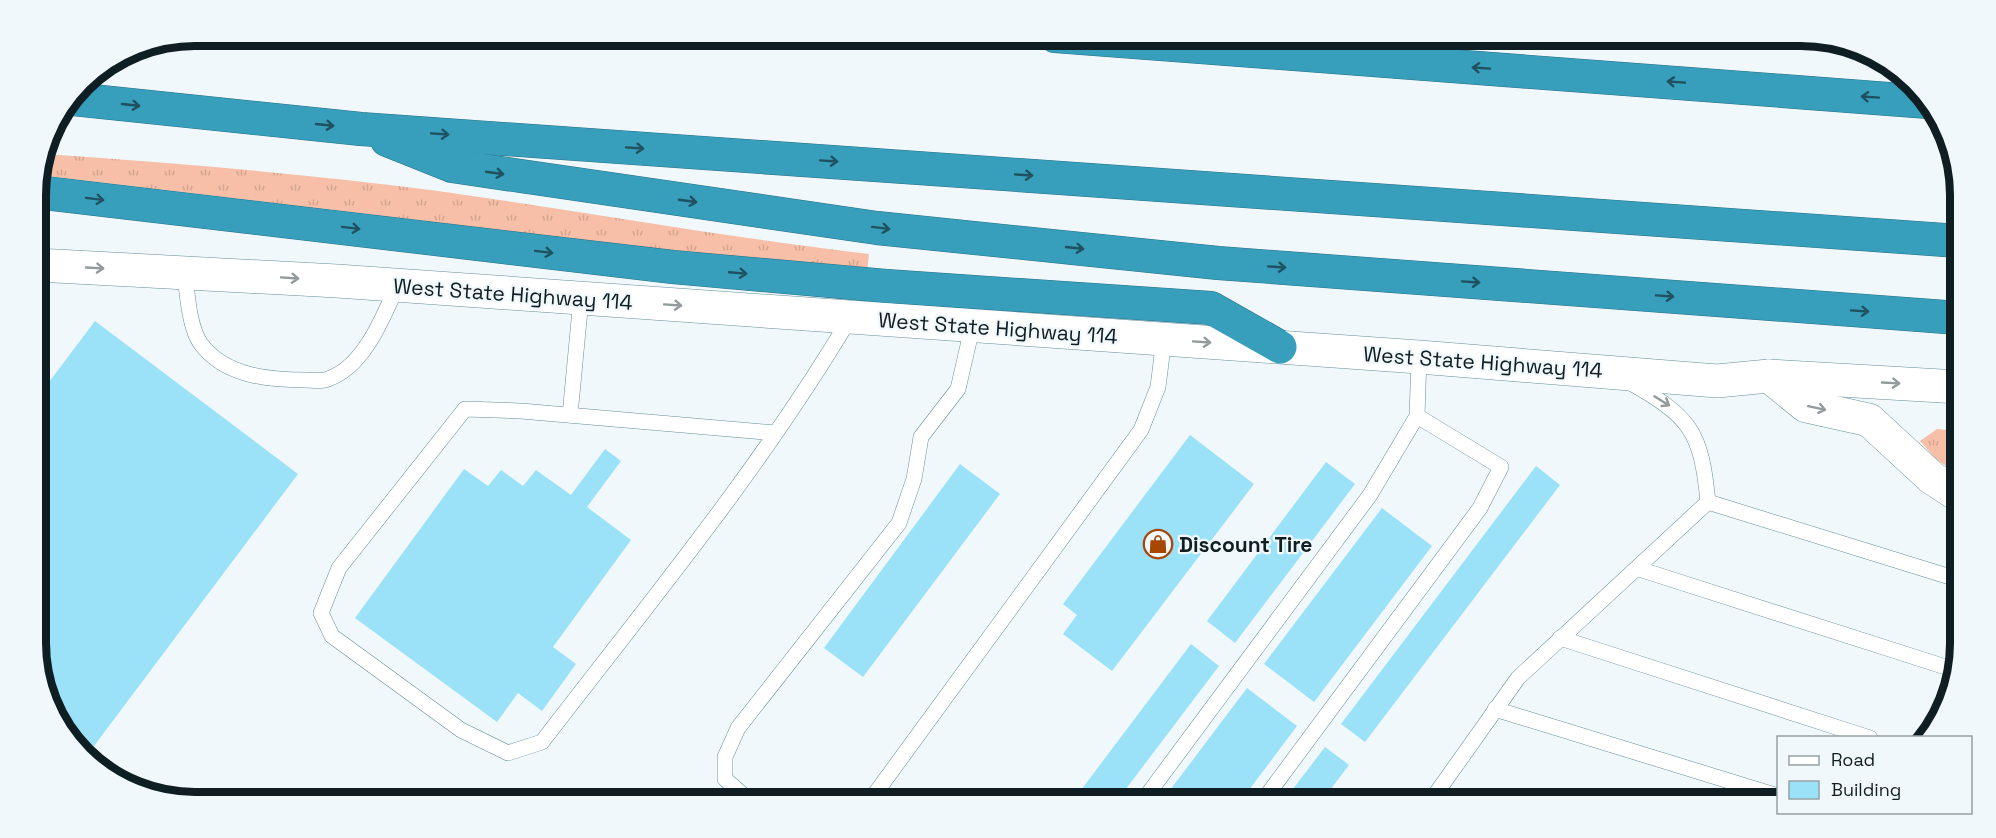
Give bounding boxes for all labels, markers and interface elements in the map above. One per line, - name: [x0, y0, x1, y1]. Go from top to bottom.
- one-way arrow: [1472, 62, 1492, 73]
- one-way arrow: [1666, 77, 1686, 88]
- one-way arrow: [1861, 91, 1881, 102]
- one-way arrow: [120, 99, 140, 110]
- one-way arrow: [314, 120, 334, 131]
- one-way arrow: [430, 129, 450, 140]
- one-way arrow: [624, 142, 644, 153]
- one-way arrow: [819, 156, 839, 167]
- one-way arrow: [485, 167, 505, 178]
- one-way arrow: [1013, 170, 1033, 181]
- one-way arrow: [84, 193, 104, 204]
- one-way arrow: [678, 195, 698, 206]
- one-way arrow: [340, 223, 360, 234]
- one-way arrow: [871, 223, 891, 234]
- one-way arrow: [1065, 243, 1085, 254]
- one-way arrow: [534, 247, 554, 258]
- one-way arrow: [1266, 262, 1286, 273]
- one-way arrow: [84, 263, 104, 274]
- one-way arrow: [728, 268, 748, 279]
- street label: West State Highway 114: [392, 272, 634, 316]
- one-way arrow: [279, 273, 299, 284]
- one-way arrow: [1461, 276, 1480, 287]
- one-way arrow: [1655, 291, 1675, 302]
- one-way arrow: [662, 300, 682, 311]
- one-way arrow: [1849, 305, 1869, 316]
- street label: West State Highway 114: [877, 306, 1119, 350]
- one-way arrow: [1192, 336, 1212, 347]
- street label: West State Highway 114: [1362, 340, 1604, 384]
- one-way arrow: [1880, 377, 1900, 388]
- one-way arrow: [1653, 395, 1670, 407]
- one-way arrow: [1807, 403, 1826, 414]
- shop icon: Discount Tire: [1142, 528, 1174, 560]
- place label: Discount Tire: [1179, 531, 1312, 558]
- legend: [1777, 736, 1972, 814]
- text: Road: [1831, 748, 1875, 771]
- text: Building: [1831, 778, 1901, 801]

